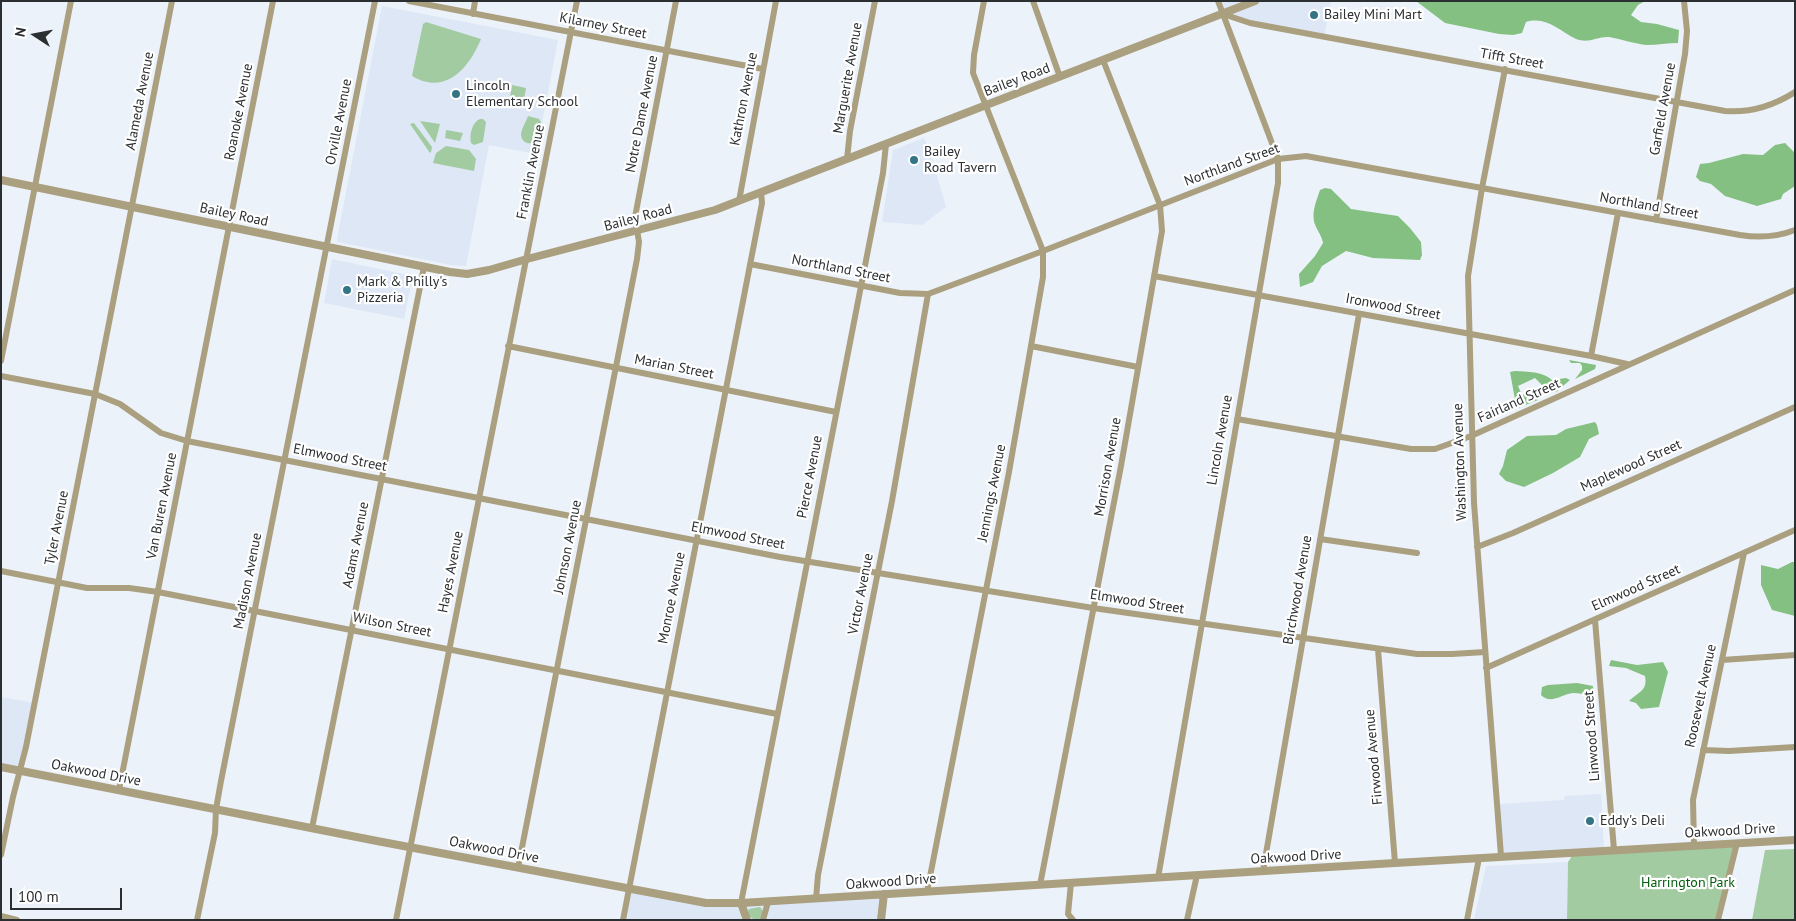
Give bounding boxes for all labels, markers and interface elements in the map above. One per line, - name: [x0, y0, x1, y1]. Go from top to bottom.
- place label: Bailey Mini Mart: [1324, 7, 1422, 23]
- street label: Kilarney Street: [558, 9, 648, 43]
- marker: Bailey Mini Mart: [1308, 9, 1320, 21]
- north arrow: [10, 10, 60, 60]
- street label: Marguerite Avenue: [830, 21, 866, 135]
- text: N: [11, 26, 30, 38]
- street label: Tifft Street: [1479, 45, 1545, 73]
- street label: Alameda Avenue: [122, 50, 158, 152]
- street label: Kathron Avenue: [727, 51, 761, 147]
- street label: Notre Dame Avenue: [622, 54, 662, 174]
- street label: Bailey Road: [981, 60, 1053, 100]
- street label: Garfield Avenue: [1647, 61, 1679, 157]
- street label: Roanoke Avenue: [221, 62, 257, 162]
- street label: Orville Avenue: [322, 77, 356, 167]
- place label: Lincoln Elementary School: [466, 78, 578, 110]
- marker: Lincoln Elementary School: [450, 88, 462, 100]
- street label: Franklin Avenue: [514, 123, 548, 221]
- street label: Northland Street: [1182, 140, 1282, 190]
- place label: Bailey Road Tavern: [924, 144, 997, 176]
- marker: Bailey Road Tavern: [908, 154, 920, 166]
- street label: Northland Street: [1598, 189, 1700, 223]
- street label: Bailey Road: [198, 200, 270, 230]
- street label: Bailey Road: [602, 201, 674, 235]
- street label: Northland Street: [790, 251, 892, 287]
- place label: Mark & Philly's Pizzeria: [357, 274, 447, 306]
- marker: Mark & Philly's Pizzeria: [341, 284, 353, 296]
- street label: Ironwood Street: [1344, 290, 1442, 324]
- street label: Marian Street: [633, 351, 715, 383]
- street label: Fairland Street: [1475, 375, 1563, 427]
- street label: Lincoln Avenue: [1204, 394, 1236, 486]
- street label: Washington Avenue: [1450, 403, 1470, 521]
- street label: Morrison Avenue: [1091, 416, 1125, 518]
- street label: Pierce Avenue: [794, 434, 826, 520]
- street label: Maplewood Street: [1578, 436, 1684, 496]
- street label: Elmwood Street: [292, 441, 388, 475]
- street label: Jennings Avenue: [974, 443, 1010, 543]
- street label: Van Buren Avenue: [143, 451, 181, 561]
- street label: Tyler Avenue: [42, 489, 72, 567]
- street label: Johnson Avenue: [551, 499, 585, 595]
- street label: Adams Avenue: [339, 501, 373, 589]
- street label: Elmwood Street: [690, 519, 786, 553]
- street label: Hayes Avenue: [435, 530, 467, 614]
- street label: Madison Avenue: [230, 531, 266, 631]
- street label: Birchwood Avenue: [1280, 534, 1316, 646]
- street label: Monroe Avenue: [655, 551, 689, 645]
- street label: Victor Avenue: [845, 552, 877, 636]
- street label: Elmwood Street: [1589, 561, 1683, 615]
- street label: Elmwood Street: [1089, 586, 1185, 618]
- street label: Wilson Street: [351, 609, 433, 641]
- street label: Roosevelt Avenue: [1682, 643, 1720, 749]
- street label: Linwood Street: [1580, 690, 1604, 782]
- street label: Firwood Avenue: [1361, 709, 1387, 805]
- street label: Oakwood Drive: [50, 756, 142, 790]
- place label: Eddy's Deli: [1600, 813, 1665, 829]
- marker: Eddy's Deli: [1584, 815, 1596, 827]
- street label: Oakwood Drive: [1684, 820, 1776, 842]
- street label: Oakwood Drive: [448, 833, 540, 867]
- street label: Oakwood Drive: [1250, 846, 1342, 868]
- street label: Oakwood Drive: [845, 870, 937, 894]
- park label: Harrington Park: [1641, 875, 1735, 891]
- scale bar: [12, 878, 125, 910]
- text: 100 m: [18, 887, 59, 906]

